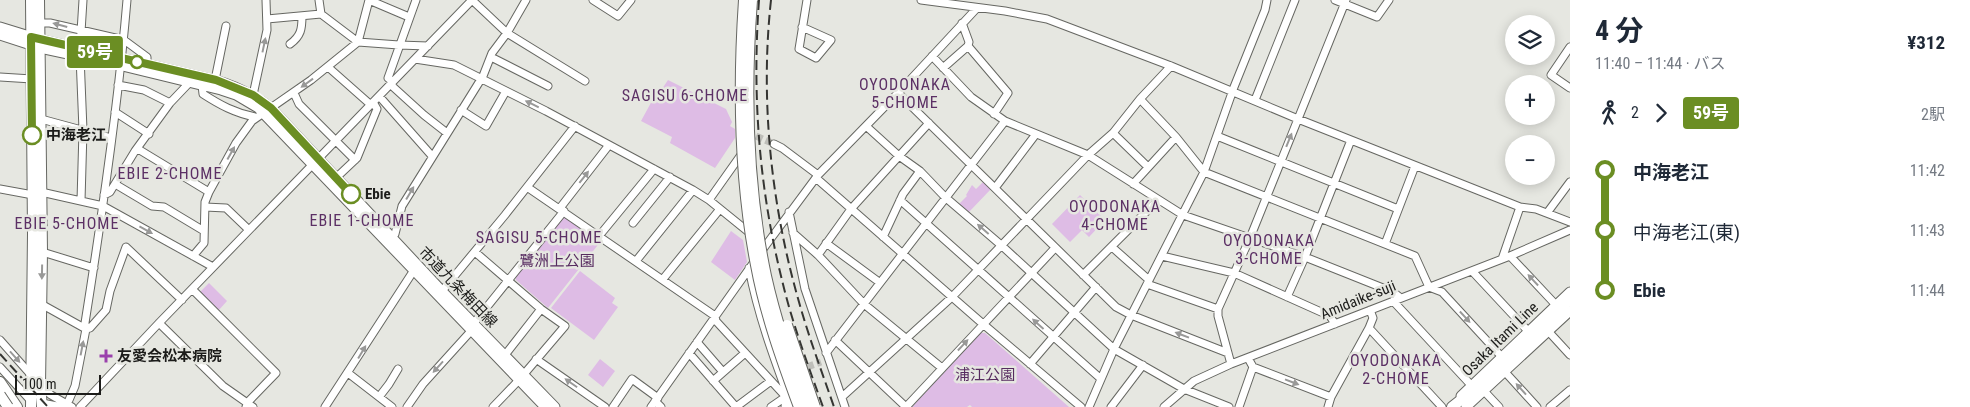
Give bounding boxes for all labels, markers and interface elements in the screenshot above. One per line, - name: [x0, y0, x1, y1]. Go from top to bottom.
- text: 4 分: [1595, 14, 1644, 47]
- map controls: [1505, 15, 1555, 185]
- button: layers: [1505, 15, 1555, 65]
- one-way arrow: [52, 21, 67, 29]
- text: ¥312: [1907, 31, 1945, 54]
- line badge: 59号: [66, 36, 124, 68]
- one-way arrow: [260, 38, 268, 53]
- text: 59号: [77, 41, 113, 62]
- text: 11:40 – 11:44 · バス: [1595, 54, 1725, 73]
- unlabelled marker: [130, 55, 144, 69]
- district label: OYODONAKA 5-CHOME: [859, 75, 951, 112]
- button: +: [1505, 75, 1555, 125]
- one-way arrow: [300, 78, 314, 88]
- district label: SAGISU 6-CHOME: [622, 86, 748, 105]
- icon: walk: [1595, 99, 1623, 127]
- icon: forward: [1647, 99, 1675, 127]
- one-way arrow: [524, 100, 539, 108]
- text: 59号: [1693, 102, 1729, 123]
- text: 2: [1631, 103, 1639, 122]
- text: 2駅: [1921, 105, 1945, 124]
- marker: 中海老江: [22, 125, 42, 145]
- place label: 中海老江: [46, 126, 106, 144]
- one-way arrow: [1285, 132, 1293, 147]
- button: −: [1505, 135, 1555, 185]
- one-way arrow: [226, 147, 235, 160]
- text: 中海老江: [1633, 161, 1709, 184]
- text: 11:42: [1910, 161, 1945, 180]
- district label: EBIE 2-CHOME: [118, 164, 222, 183]
- one-way arrow: [579, 170, 590, 183]
- marker: Ebie: [341, 184, 361, 204]
- place label: Ebie: [365, 185, 391, 203]
- one-way arrow: [405, 186, 414, 199]
- district label: OYODONAKA 4-CHOME: [1069, 197, 1161, 234]
- district label: EBIE 1-CHOME: [310, 211, 414, 230]
- district label: EBIE 5-CHOME: [15, 214, 119, 233]
- text: 中海老江(東): [1633, 221, 1740, 244]
- text: 11:43: [1910, 221, 1945, 240]
- one-way arrow: [976, 223, 989, 234]
- one-way arrow: [138, 226, 153, 234]
- district label: SAGISU 5-CHOME: [476, 228, 602, 247]
- district label: OYODONAKA 3-CHOME: [1223, 231, 1315, 268]
- street label: 市道九条梅田線: [415, 243, 501, 331]
- park label: 鷺洲上公園: [519, 252, 595, 270]
- one-way arrow: [38, 264, 46, 280]
- one-way arrow: [1527, 275, 1539, 287]
- street label: Amidaike-suji: [1318, 277, 1398, 323]
- text: Ebie: [1633, 279, 1666, 302]
- text: 11:44: [1910, 281, 1945, 300]
- street label: Osaka Itami Line: [1458, 298, 1542, 380]
- one-way arrow: [1459, 311, 1471, 323]
- one-way arrow: [1032, 318, 1044, 330]
- one-way arrow: [1175, 331, 1190, 338]
- one-way arrow: [79, 339, 87, 355]
- one-way arrow: [957, 340, 969, 352]
- one-way arrow: [357, 345, 366, 358]
- place label: 友愛会松本病院: [117, 347, 222, 365]
- marker: 友愛会松本病院: [99, 349, 113, 363]
- one-way arrow: [9, 350, 21, 362]
- district label: OYODONAKA 2-CHOME: [1350, 351, 1442, 388]
- one-way arrow: [432, 360, 444, 372]
- park label: 浦江公園: [955, 366, 1015, 384]
- scale bar: [15, 372, 101, 395]
- text: 100 m: [22, 376, 57, 392]
- one-way arrow: [564, 378, 577, 388]
- one-way arrow: [1285, 378, 1300, 386]
- one-way arrow: [1515, 384, 1527, 396]

